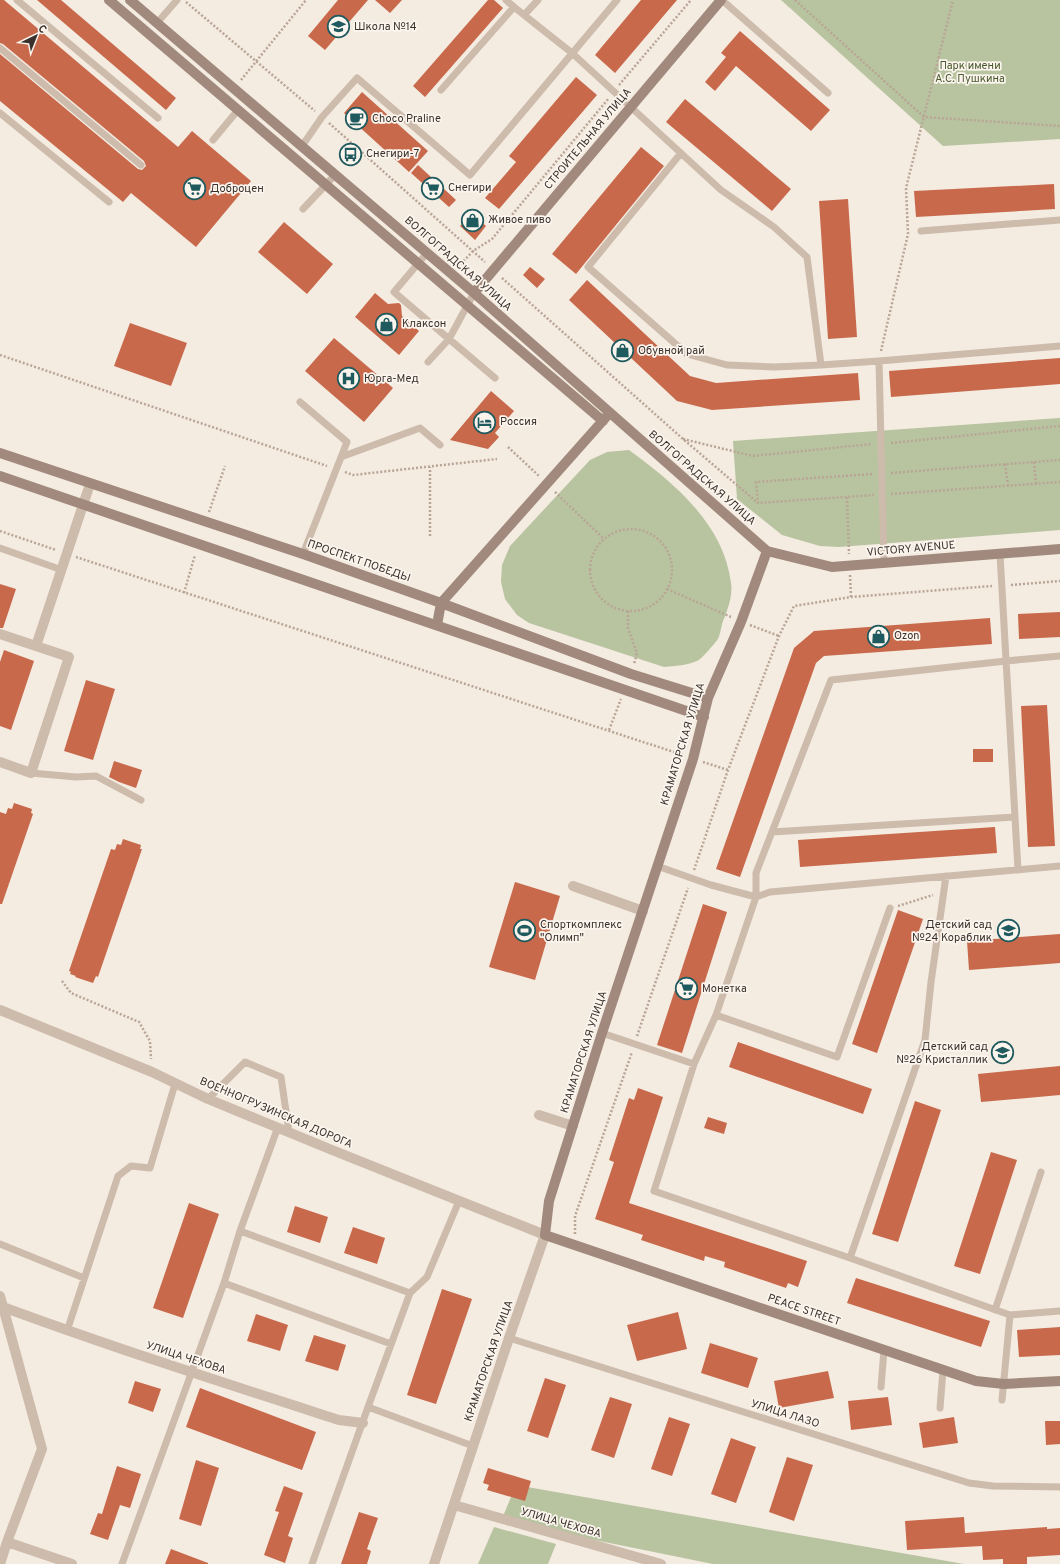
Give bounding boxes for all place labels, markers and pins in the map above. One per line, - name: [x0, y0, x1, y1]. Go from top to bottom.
- school or university icon: Школа №14: [325, 14, 351, 40]
- place label: Школа №14: [354, 20, 417, 34]
- cafe icon: Choco Praline: [343, 106, 369, 132]
- place label: Choco Praline: [372, 112, 441, 126]
- bus stop icon: Снегири-7: [338, 141, 364, 167]
- place label: Снегири-7: [366, 147, 419, 161]
- supermarket icon: Снегири: [420, 175, 446, 201]
- supermarket icon: Доброцен: [181, 176, 207, 202]
- place label: Снегири: [448, 181, 492, 195]
- place label: Доброцен: [210, 182, 264, 196]
- shop icon: Живое пиво: [459, 207, 485, 233]
- place label: Живое пиво: [488, 213, 551, 227]
- shop icon: Клаксон: [374, 311, 400, 337]
- place label: Клаксон: [402, 317, 446, 331]
- shop icon: Обувной рай: [609, 338, 635, 364]
- place label: Обувной рай: [638, 344, 705, 358]
- hospital icon: Юрга-Мед: [336, 366, 362, 392]
- place label: Юрга-Мед: [364, 372, 419, 386]
- hotel icon: Россия: [472, 409, 498, 435]
- place label: Россия: [500, 415, 537, 429]
- shop icon: Ozon: [866, 623, 892, 649]
- place label: Ozon: [894, 629, 920, 643]
- sports icon: Спорткомплекс "Олимп": [512, 918, 538, 944]
- place label: Спорткомплекс "Олимп": [540, 918, 622, 945]
- place label: Детский сад №24 Кораблик: [912, 918, 992, 945]
- school or university icon: Детский сад №24 Кораблик: [995, 918, 1021, 944]
- supermarket icon: Монетка: [673, 976, 699, 1002]
- place label: Монетка: [702, 982, 747, 996]
- place label: Детский сад №26 Кристаллик: [896, 1040, 988, 1067]
- school or university icon: Детский сад №26 Кристаллик: [990, 1040, 1016, 1066]

